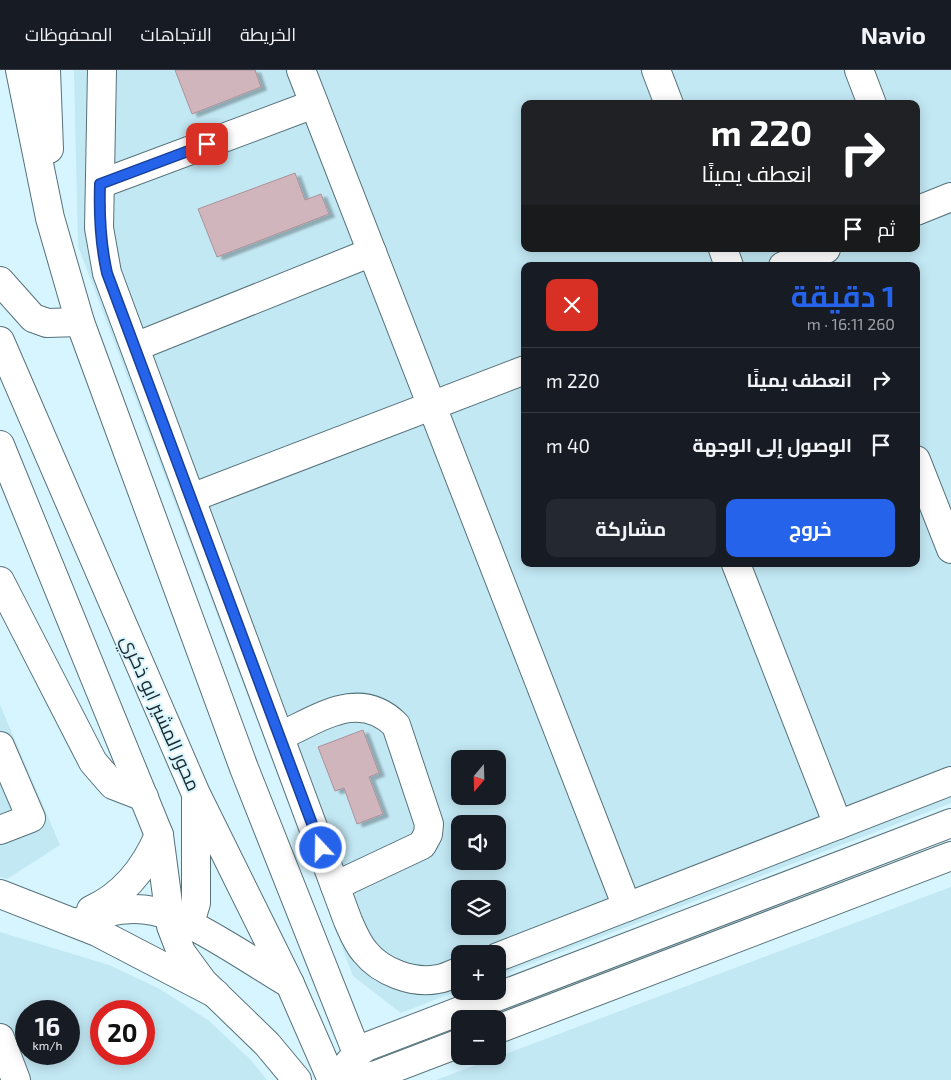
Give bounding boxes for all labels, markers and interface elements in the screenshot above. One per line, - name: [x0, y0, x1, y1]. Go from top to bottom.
- text: Navio: [861, 20, 926, 49]
- text: المحفوظات: [25, 23, 113, 45]
- text: الاتجاهات: [141, 23, 212, 45]
- text: الخريطة: [240, 23, 296, 45]
- text: 220 m: [711, 111, 812, 153]
- icon: right: [830, 120, 895, 185]
- pin: [186, 123, 228, 165]
- icon: arrive: [193, 130, 221, 158]
- text: انعطف يمينًا: [701, 160, 812, 186]
- icon: arrive: [839, 215, 867, 243]
- text: ثم: [877, 217, 895, 240]
- text: 1 دقيقة: [791, 277, 895, 313]
- button: close: [546, 279, 598, 331]
- text: 260 m · 16:11: [807, 314, 895, 333]
- icon: right: [867, 366, 895, 394]
- text: انعطف يمينًا: [747, 368, 852, 391]
- text: 220 m: [546, 369, 600, 392]
- icon: arrive: [867, 431, 895, 459]
- text: الوصول إلى الوجهة: [692, 433, 852, 456]
- text: 40 m: [546, 434, 590, 457]
- button: مشاركة: [546, 499, 716, 557]
- button: خروج: [726, 499, 895, 557]
- street label: محور المشير ابو ذكري: [113, 631, 206, 796]
- north arrow: [451, 750, 506, 805]
- map controls: [451, 750, 506, 1065]
- button: sound: [451, 815, 506, 870]
- position arrow: [294, 821, 346, 873]
- button: layers: [451, 880, 506, 935]
- button: +: [451, 945, 506, 1000]
- speed limit sign: 20: [90, 1000, 155, 1065]
- button: −: [451, 1010, 506, 1065]
- text: 16: [35, 1011, 60, 1041]
- text: km/h: [33, 1038, 62, 1052]

